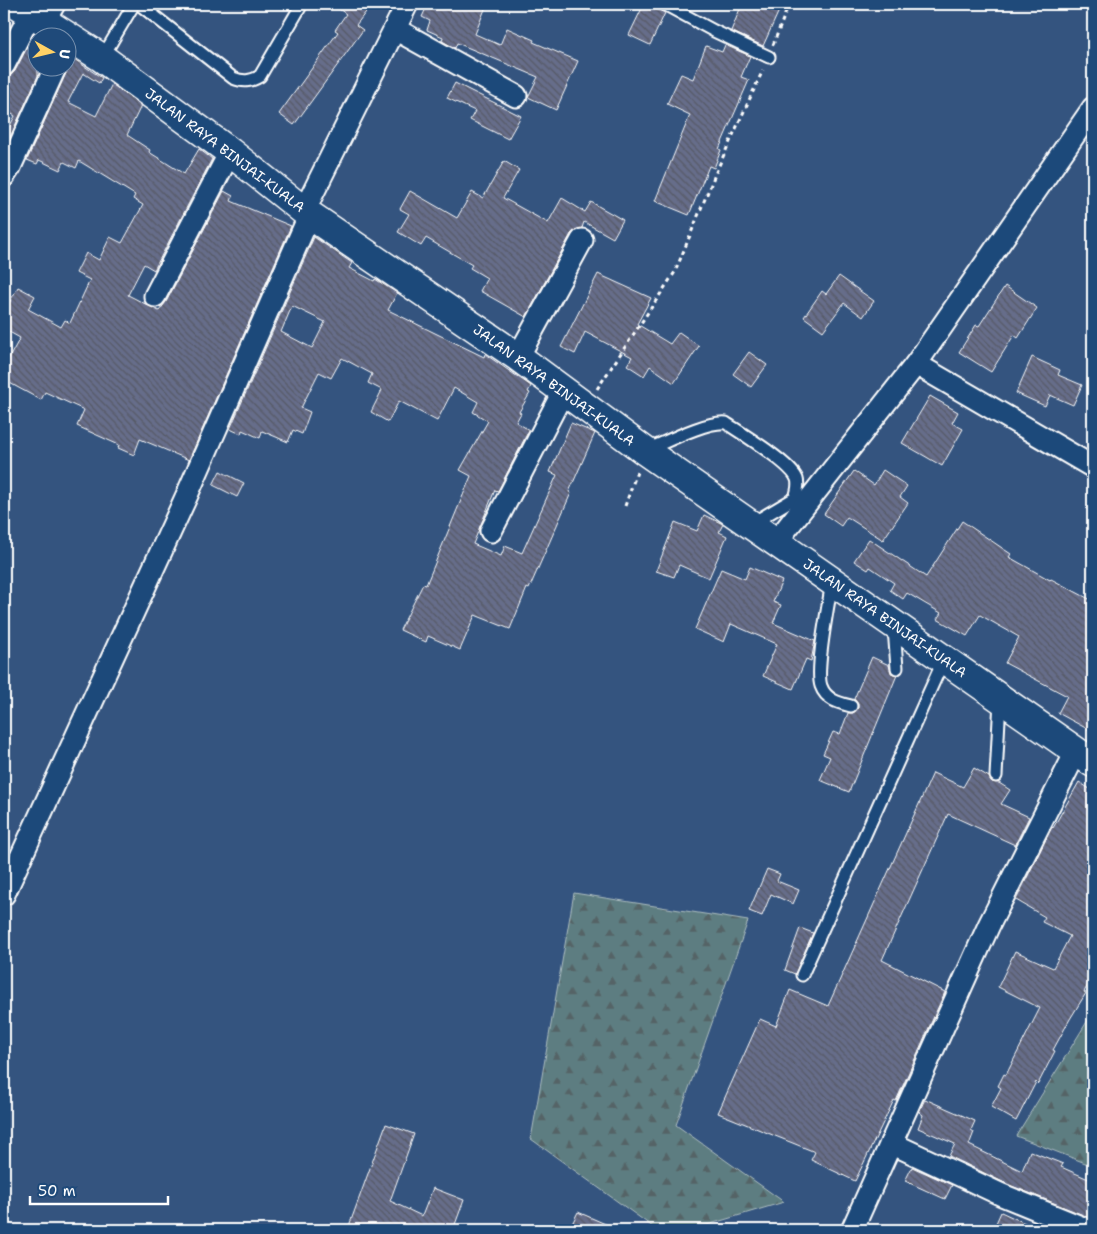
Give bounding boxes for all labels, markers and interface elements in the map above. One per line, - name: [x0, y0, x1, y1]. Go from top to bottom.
- north arrow: [28, 28, 78, 78]
- text: U: [55, 48, 74, 60]
- street label: JALAN RAYA BINJAI-KUALA: [141, 84, 309, 216]
- street label: JALAN RAYA BINJAI-KUALA: [470, 320, 638, 450]
- street label: JALAN RAYA BINJAI-KUALA: [800, 555, 970, 681]
- scale bar: [30, 1174, 168, 1206]
- text: 50 m: [38, 1181, 76, 1201]

